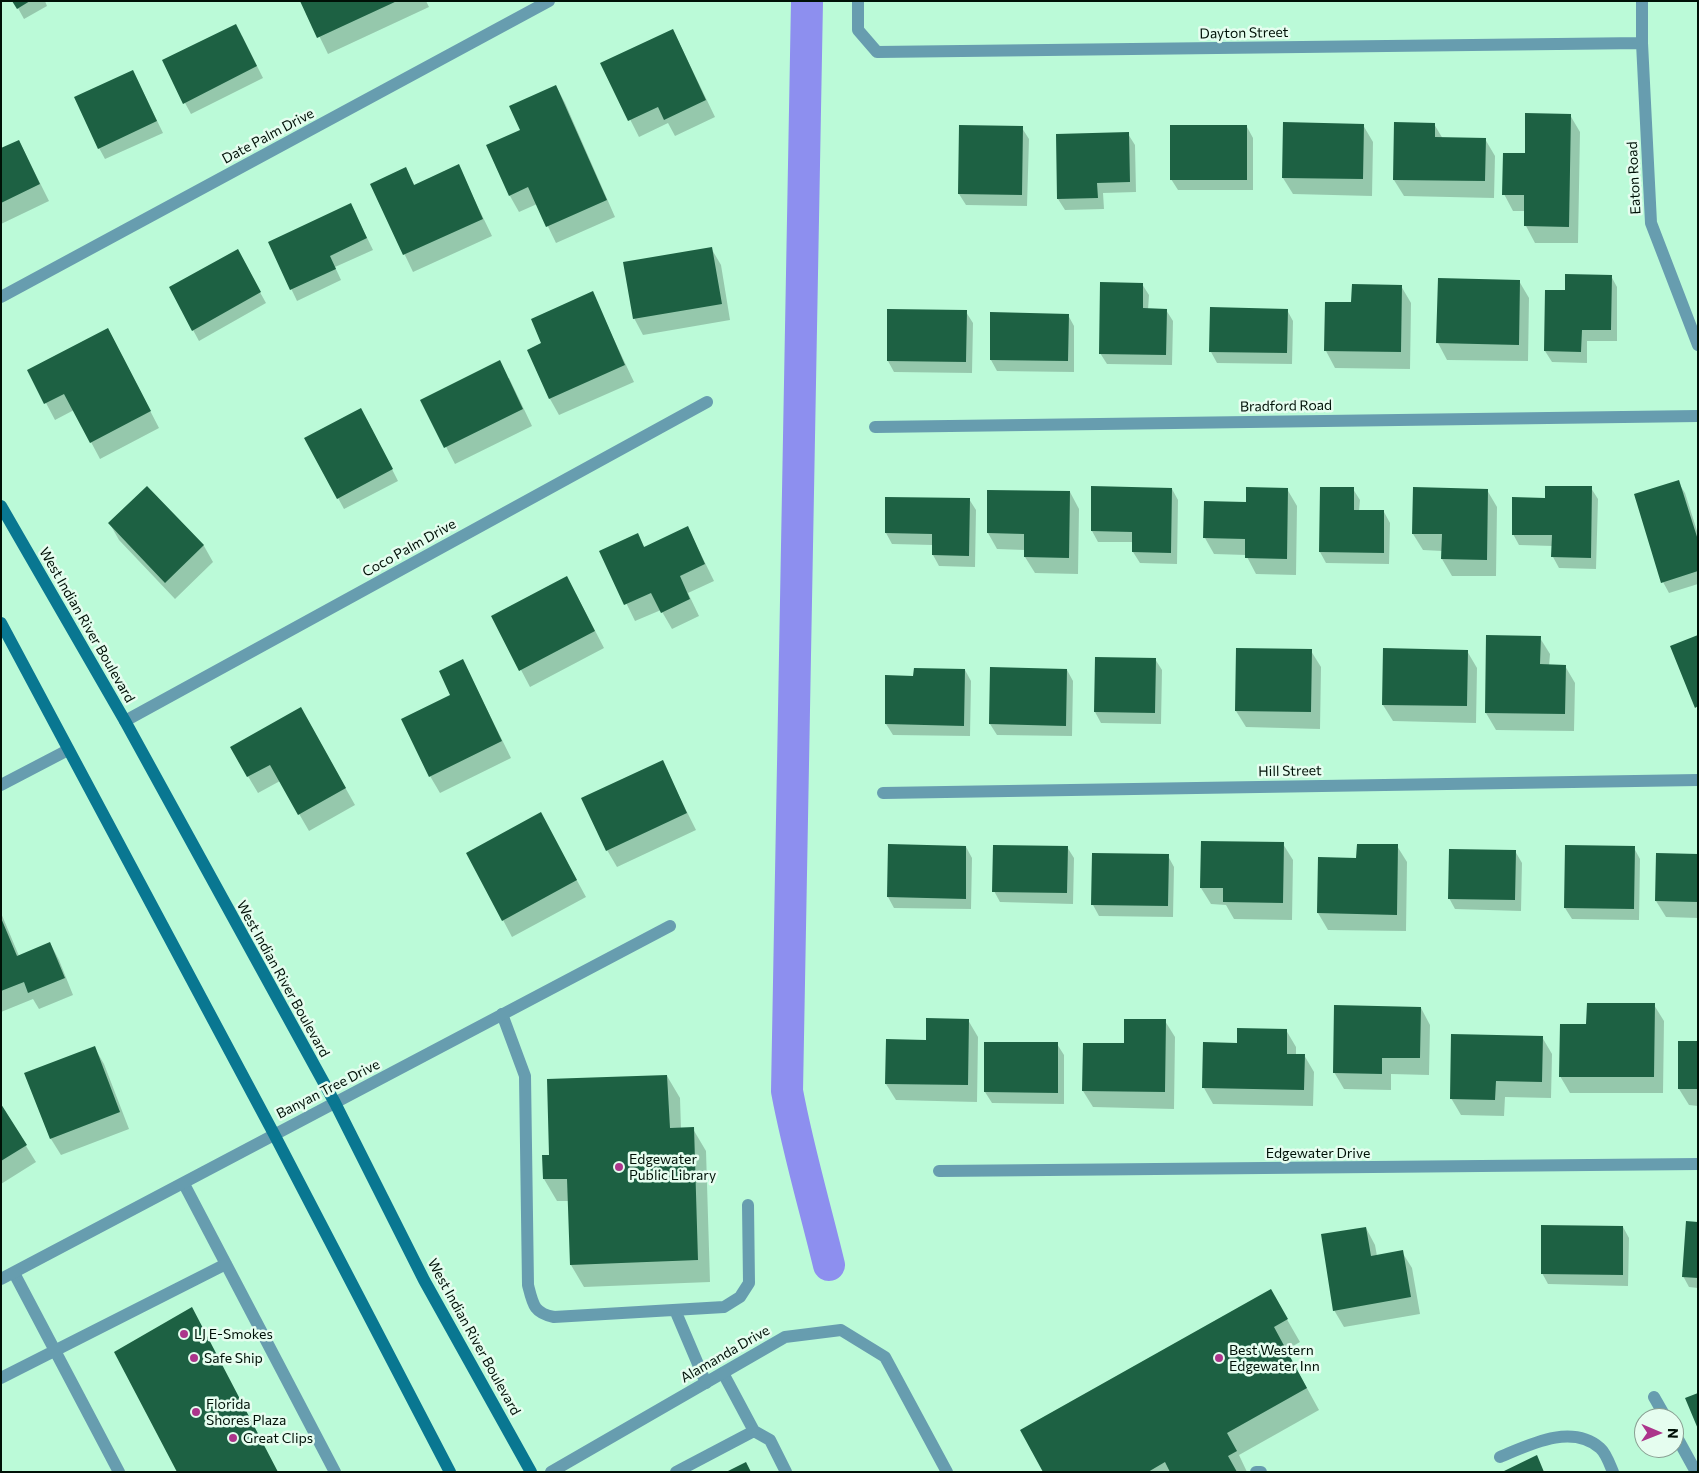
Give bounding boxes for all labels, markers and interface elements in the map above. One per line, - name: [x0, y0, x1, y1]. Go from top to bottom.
- street label: Dayton Street: [1199, 24, 1289, 42]
- street label: Date Palm Drive: [219, 105, 317, 167]
- street label: Eaton Road: [1624, 141, 1644, 215]
- street label: Bradford Road: [1240, 397, 1332, 415]
- street label: Coco Palm Drive: [359, 515, 459, 581]
- street label: West Indian River Boulevard: [36, 544, 138, 706]
- street label: Hill Street: [1258, 762, 1322, 780]
- street label: West Indian River Boulevard: [233, 898, 333, 1060]
- street label: Banyan Tree Drive: [273, 1056, 383, 1122]
- street label: Edgewater Drive: [1266, 1145, 1370, 1161]
- place label: Edgewater Public Library: [629, 1151, 716, 1184]
- marker: Edgewater Public Library: [613, 1161, 625, 1173]
- street label: West Indian River Boulevard: [424, 1256, 524, 1418]
- street label: Alamanda Drive: [677, 1322, 773, 1386]
- place label: LJ E-Smokes: [194, 1326, 273, 1342]
- marker: LJ E-Smokes: [178, 1328, 190, 1340]
- place label: Best Western Edgewater Inn: [1229, 1342, 1320, 1374]
- place label: Safe Ship: [204, 1350, 263, 1366]
- marker: Safe Ship: [188, 1352, 200, 1364]
- marker: Best Western Edgewater Inn: [1213, 1352, 1225, 1364]
- place label: Florida Shores Plaza: [206, 1396, 286, 1428]
- marker: Florida Shores Plaza: [190, 1406, 202, 1418]
- north arrow: [1634, 1408, 1684, 1458]
- text: N: [1665, 1428, 1682, 1439]
- place label: Great Clips: [243, 1430, 313, 1446]
- marker: Great Clips: [227, 1432, 239, 1444]

